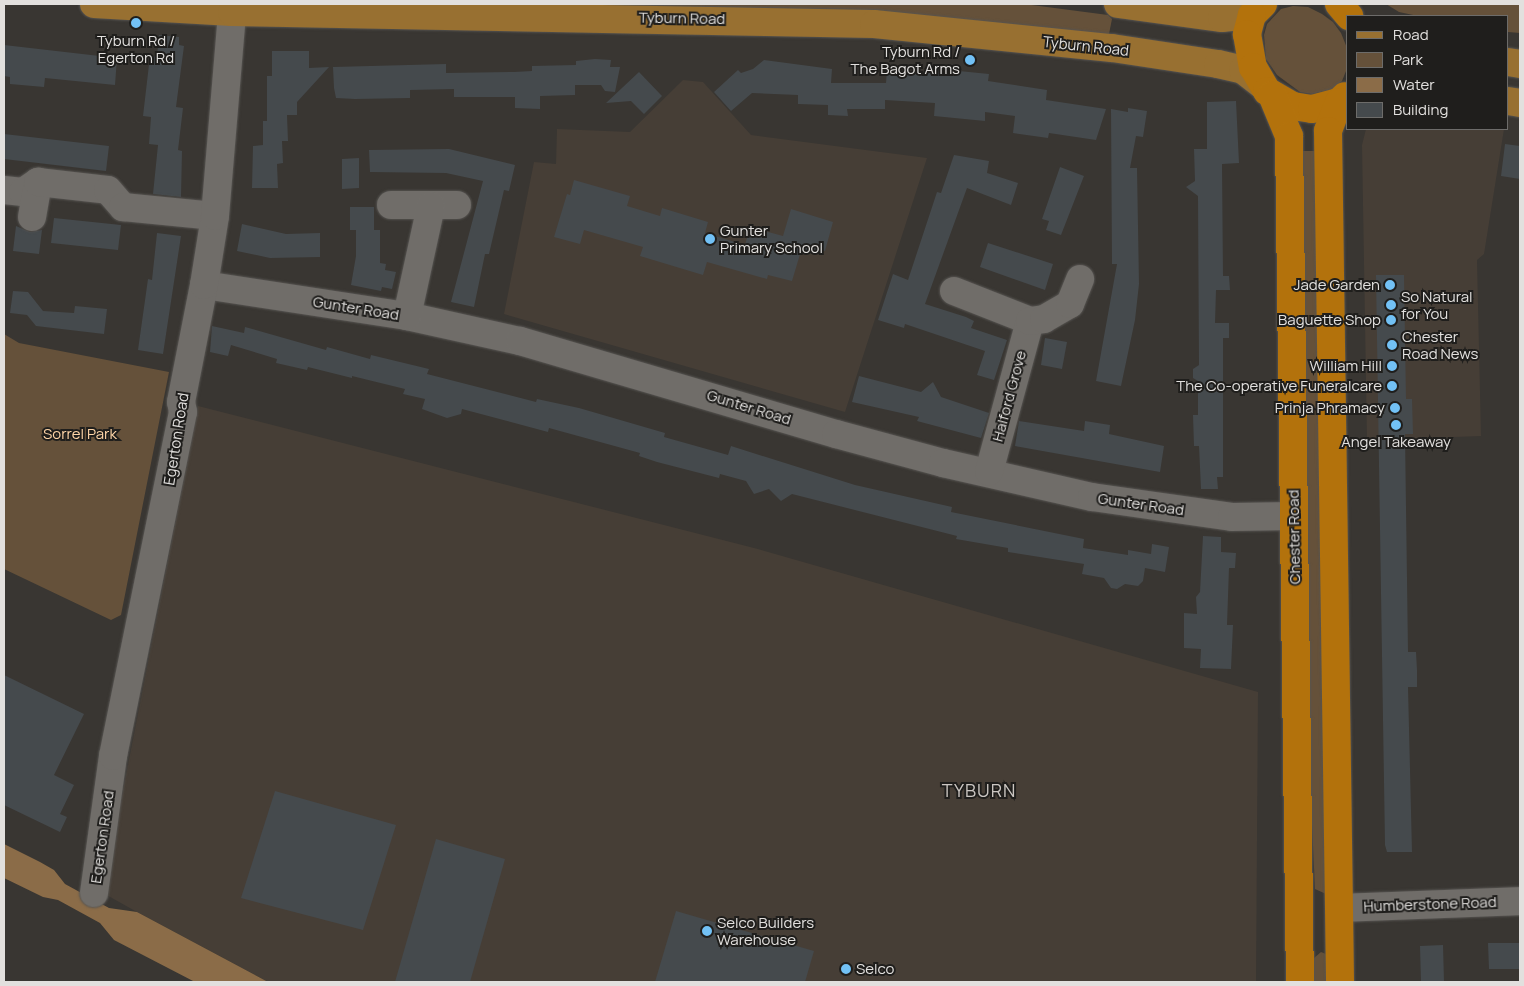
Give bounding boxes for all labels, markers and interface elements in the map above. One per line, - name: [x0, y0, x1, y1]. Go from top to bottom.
- street label: Tyburn Road: [639, 8, 725, 28]
- legend: [1346, 15, 1509, 130]
- marker: Tyburn Rd / Egerton Rd: [130, 17, 142, 29]
- text: Road: [1393, 24, 1429, 45]
- place label: Tyburn Rd / Egerton Rd: [97, 31, 175, 66]
- street label: Tyburn Road: [1042, 33, 1130, 59]
- place label: Tyburn Rd / The Bagot Arms: [851, 42, 960, 77]
- text: Park: [1393, 49, 1423, 70]
- marker: Tyburn Rd / The Bagot Arms: [964, 54, 976, 66]
- text: Water: [1393, 74, 1435, 95]
- text: Building: [1393, 99, 1448, 120]
- place label: Gunter Primary School: [720, 221, 823, 256]
- marker: Gunter Primary School: [704, 233, 716, 245]
- place label: Jade Garden: [1294, 276, 1380, 294]
- marker: Jade Garden: [1384, 279, 1396, 291]
- place label: So Natural for You: [1401, 287, 1473, 322]
- street label: Gunter Road: [312, 292, 400, 324]
- marker: So Natural for You: [1385, 299, 1397, 311]
- place label: Baguette Shop: [1278, 311, 1381, 329]
- marker: Baguette Shop: [1385, 314, 1397, 326]
- place label: Chester Road News: [1402, 327, 1478, 362]
- marker: Chester Road News: [1386, 339, 1398, 351]
- street label: Halford Grove: [988, 348, 1030, 444]
- place label: William Hill: [1309, 357, 1382, 375]
- marker: William Hill: [1386, 360, 1398, 372]
- place label: The Co-operative Funeralcare: [1176, 377, 1382, 395]
- marker: The Co-operative Funeralcare: [1386, 380, 1398, 392]
- street label: Gunter Road: [705, 386, 793, 428]
- street label: Egerton Road: [160, 391, 192, 487]
- place label: Prinja Phramacy: [1275, 399, 1385, 417]
- marker: Prinja Phramacy: [1389, 402, 1401, 414]
- marker: Angel Takeaway: [1390, 419, 1402, 431]
- park label: Sorrel Park: [43, 425, 117, 443]
- place label: Angel Takeaway: [1341, 433, 1451, 451]
- street label: Gunter Road: [1097, 489, 1185, 519]
- street label: Chester Road: [1284, 489, 1304, 585]
- district label: TYBURN: [941, 779, 1017, 801]
- street label: Egerton Road: [87, 789, 117, 885]
- street label: Humberstone Road: [1363, 893, 1497, 915]
- place label: Selco Builders Warehouse: [717, 913, 814, 948]
- marker: Selco Builders Warehouse: [701, 925, 713, 937]
- place label: Selco: [856, 960, 894, 978]
- marker: Selco: [840, 963, 852, 975]

